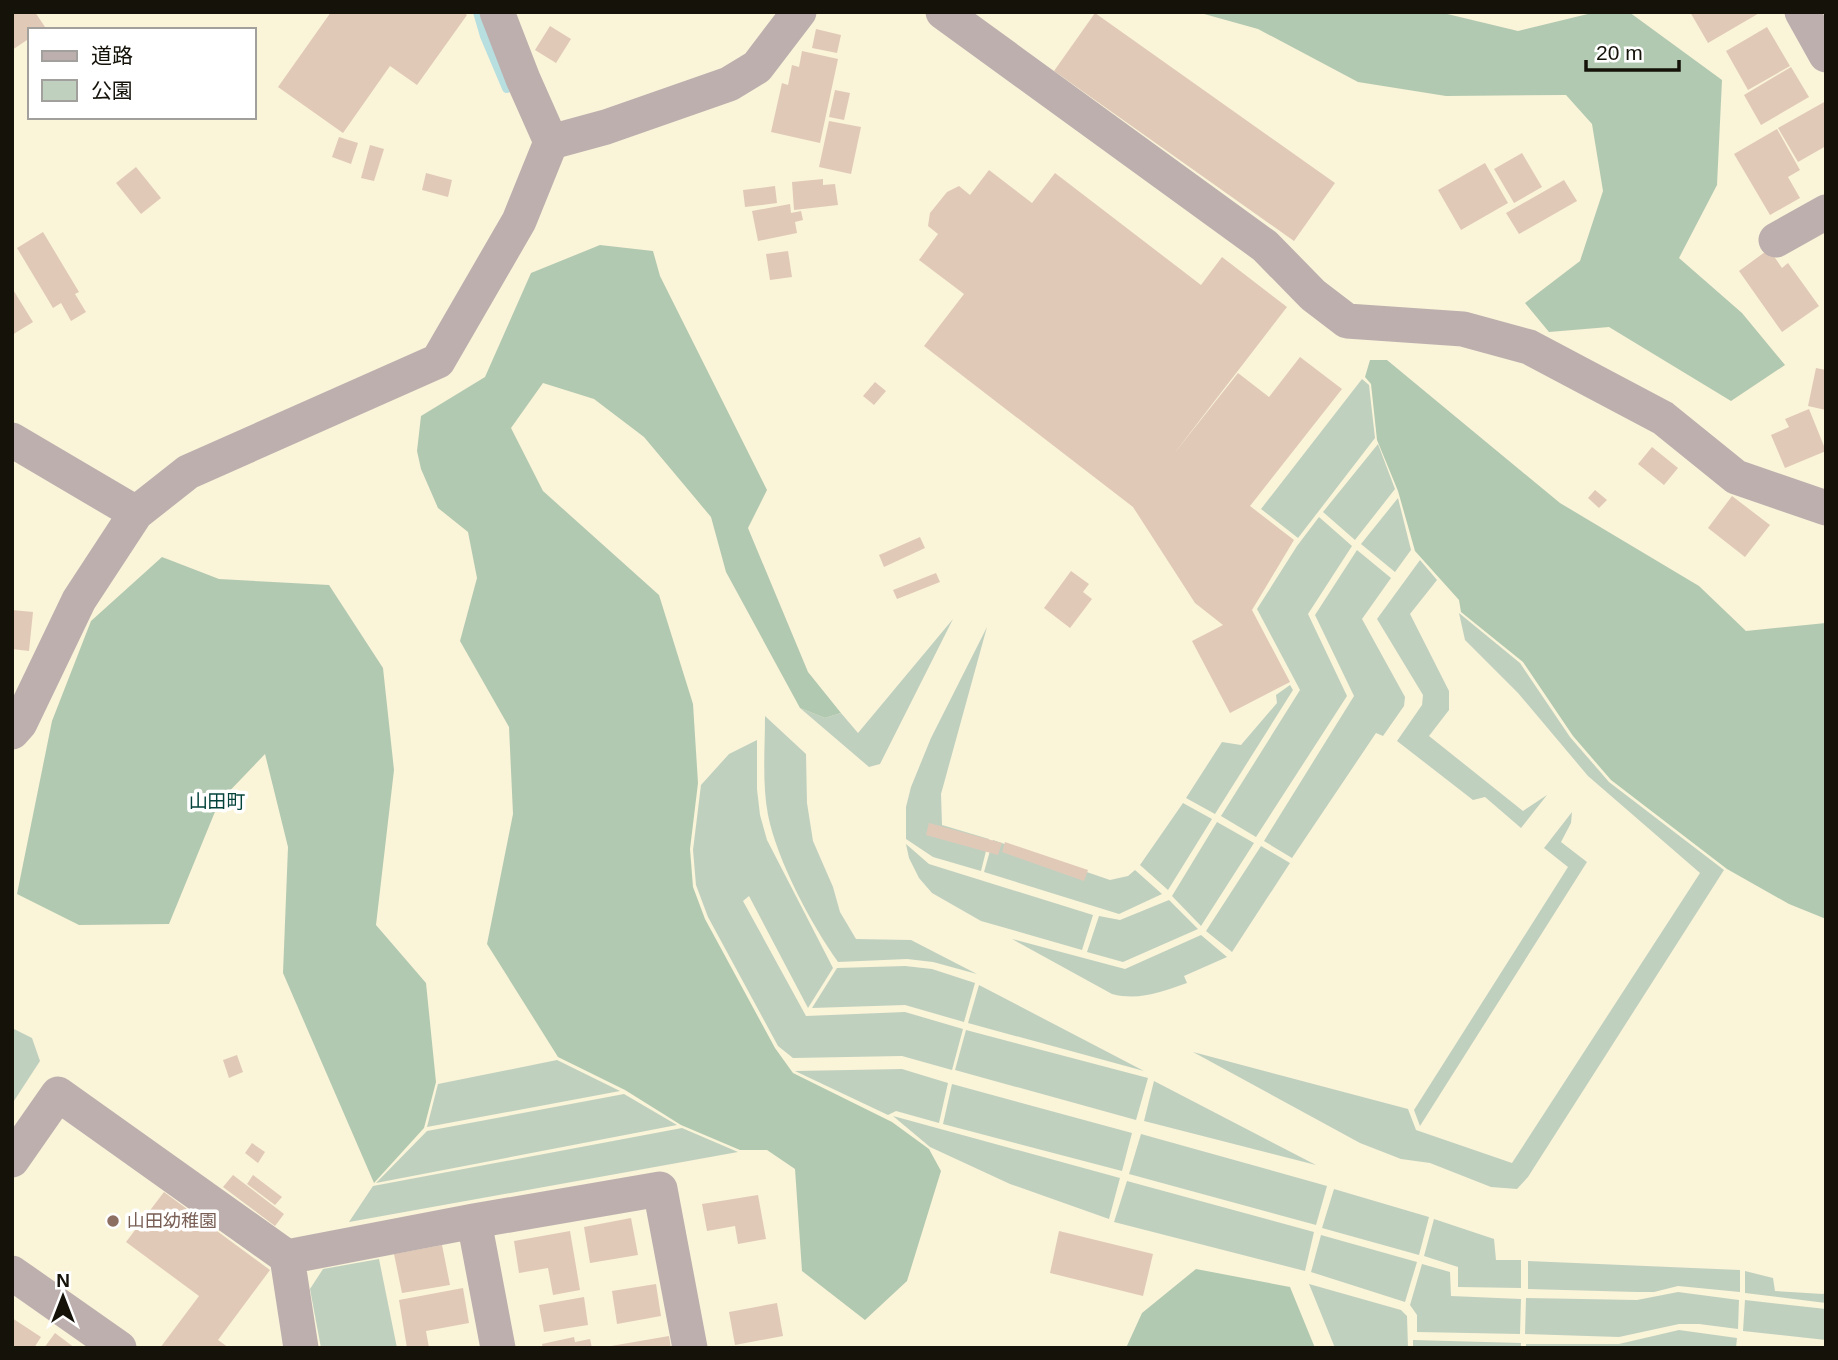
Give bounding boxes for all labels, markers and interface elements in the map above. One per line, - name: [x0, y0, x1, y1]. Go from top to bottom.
- legend: [28, 28, 256, 119]
- scale bar: [1586, 28, 1679, 72]
- text: 20 m: [1596, 41, 1643, 64]
- text: 道路: [91, 44, 133, 67]
- text: 公園: [91, 79, 133, 102]
- district label: 山田町: [188, 791, 246, 812]
- place label: 山田幼稚園: [127, 1211, 217, 1231]
- marker: 山田幼稚園: [105, 1213, 121, 1229]
- north arrow: [28, 1262, 98, 1332]
- text: N: [56, 1270, 70, 1291]

